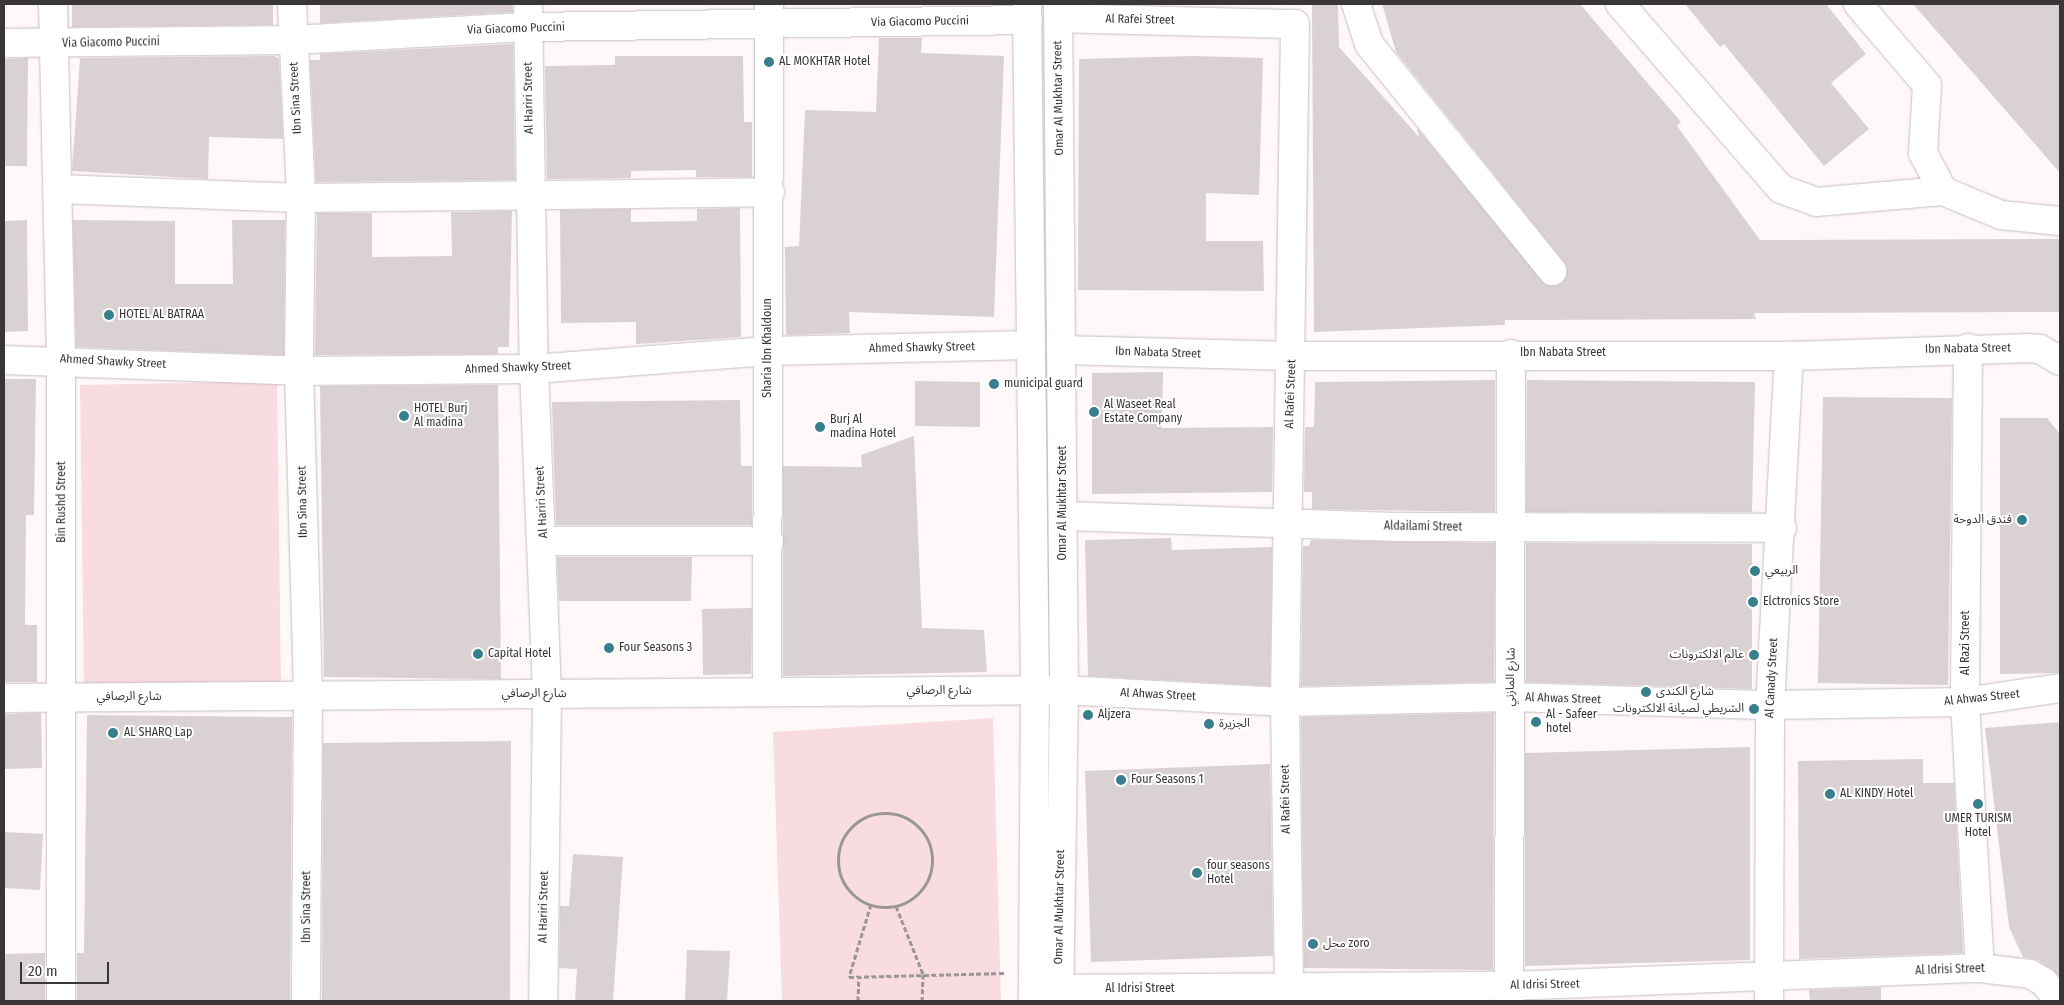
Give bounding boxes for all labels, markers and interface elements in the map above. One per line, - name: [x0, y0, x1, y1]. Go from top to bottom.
- street label: Al Rafei Street: [1105, 12, 1175, 28]
- street label: Via Giacomo Puccini: [871, 14, 969, 30]
- street label: Via Giacomo Puccini: [467, 20, 565, 38]
- street label: Via Giacomo Puccini: [62, 35, 160, 51]
- street label: Omar Al Mukhtar Street: [1051, 40, 1067, 156]
- place label: AL MOKHTAR Hotel: [779, 55, 870, 69]
- marker: AL MOKHTAR Hotel: [763, 56, 775, 68]
- street label: Ibn Sina Street: [287, 62, 305, 134]
- street label: Al Hariri Street: [521, 62, 537, 134]
- street label: Sharia Ibn Khaldoun: [761, 298, 775, 398]
- place label: HOTEL AL BATRAA: [119, 308, 204, 322]
- marker: HOTEL AL BATRAA: [103, 309, 115, 321]
- street label: Ahmed Shawky Street: [869, 340, 975, 356]
- street label: Ibn Nabata Street: [1925, 341, 2011, 357]
- street label: Ibn Nabata Street: [1115, 344, 1201, 362]
- street label: Ibn Nabata Street: [1520, 346, 1606, 360]
- street label: Ahmed Shawky Street: [60, 352, 166, 372]
- street label: Ahmed Shawky Street: [465, 359, 571, 377]
- street label: Al Rafei Street: [1283, 359, 1299, 429]
- place label: municipal guard: [1004, 377, 1083, 391]
- marker: municipal guard: [988, 378, 1000, 390]
- place label: Al Waseet Real Estate Company: [1104, 398, 1182, 426]
- place label: HOTEL Burj Al madina: [414, 402, 468, 430]
- marker: Al Waseet Real Estate Company: [1088, 406, 1100, 418]
- marker: HOTEL Burj Al madina: [398, 410, 410, 422]
- place label: Burj Al madina Hotel: [830, 413, 896, 441]
- marker: Burj Al madina Hotel: [814, 421, 826, 433]
- street label: Omar Al Mukhtar Street: [1056, 446, 1070, 560]
- street label: Bin Rushd Street: [55, 461, 69, 543]
- street label: Ibn Sina Street: [295, 466, 311, 538]
- street label: Al Hariri Street: [533, 466, 551, 538]
- place label: فندق الدوحة: [1953, 513, 2012, 527]
- marker: فندق الدوحة: [2016, 514, 2028, 526]
- street label: Aldailami Street: [1384, 519, 1462, 535]
- place label: الربيعي: [1765, 564, 1798, 578]
- marker: الربيعي: [1749, 565, 1761, 577]
- place label: Elctronics Store: [1763, 595, 1839, 609]
- marker: Elctronics Store: [1747, 596, 1759, 608]
- street label: Al Razi Street: [1959, 611, 1973, 675]
- street label: Al Canady Street: [1763, 637, 1781, 719]
- place label: Four Seasons 3: [619, 641, 692, 655]
- marker: Four Seasons 3: [603, 642, 615, 654]
- place label: Capital Hotel: [488, 647, 551, 661]
- marker: Capital Hotel: [472, 648, 484, 660]
- street label: شارع المازني: [1503, 648, 1519, 706]
- place label: عالم الالكترونات: [1670, 648, 1744, 662]
- marker: عالم الالكترونات: [1748, 649, 1760, 661]
- street label: شارع الرصافي: [906, 684, 972, 698]
- place label: شارع الكندى: [1656, 685, 1714, 699]
- street label: Al Ahwas Street: [1120, 686, 1196, 704]
- marker: شارع الكندى: [1640, 686, 1652, 698]
- street label: شارع الرصافي: [501, 687, 567, 701]
- street label: Al Ahwas Street: [1944, 687, 2020, 709]
- street label: شارع الرصافي: [96, 690, 162, 704]
- street label: Al Ahwas Street: [1525, 690, 1601, 708]
- place label: الشريطي لصيانة الالكترونات: [1613, 702, 1744, 716]
- marker: الشريطي لصيانة الالكترونات: [1748, 703, 1760, 715]
- place label: Aljzera: [1098, 708, 1131, 722]
- place label: Al - Safeer hotel: [1546, 708, 1597, 736]
- marker: Aljzera: [1082, 709, 1094, 721]
- marker: Al - Safeer hotel: [1530, 716, 1542, 728]
- place label: الجزيرة: [1219, 717, 1250, 731]
- marker: الجزيرة: [1203, 718, 1215, 730]
- marker: AL SHARQ Lap: [106, 726, 120, 740]
- place label: AL SHARQ Lap: [124, 726, 192, 740]
- street label: Al Rafei Street: [1278, 764, 1294, 834]
- place label: Four Seasons 1: [1131, 773, 1203, 787]
- marker: Four Seasons 1: [1115, 774, 1127, 786]
- place label: AL KINDY Hotel: [1840, 787, 1913, 801]
- marker: AL KINDY Hotel: [1824, 788, 1836, 800]
- marker: UMER TURISM Hotel: [1972, 798, 1984, 810]
- place label: UMER TURISM Hotel: [1944, 812, 2012, 840]
- street label: Omar Al Mukhtar Street: [1052, 849, 1068, 965]
- place label: four seasons Hotel: [1207, 859, 1270, 887]
- marker: four seasons Hotel: [1191, 867, 1203, 879]
- street label: Ibn Sina Street: [300, 871, 314, 943]
- street label: Al Hariri Street: [536, 871, 552, 943]
- place label: محل zoro: [1323, 937, 1370, 951]
- marker: محل zoro: [1307, 938, 1319, 950]
- scale bar: [22, 952, 111, 984]
- text: 20 m: [28, 962, 58, 980]
- street label: Al Idrisi Street: [1915, 962, 1985, 978]
- street label: Al Idrisi Street: [1510, 977, 1580, 993]
- street label: Al Idrisi Street: [1105, 982, 1175, 996]

